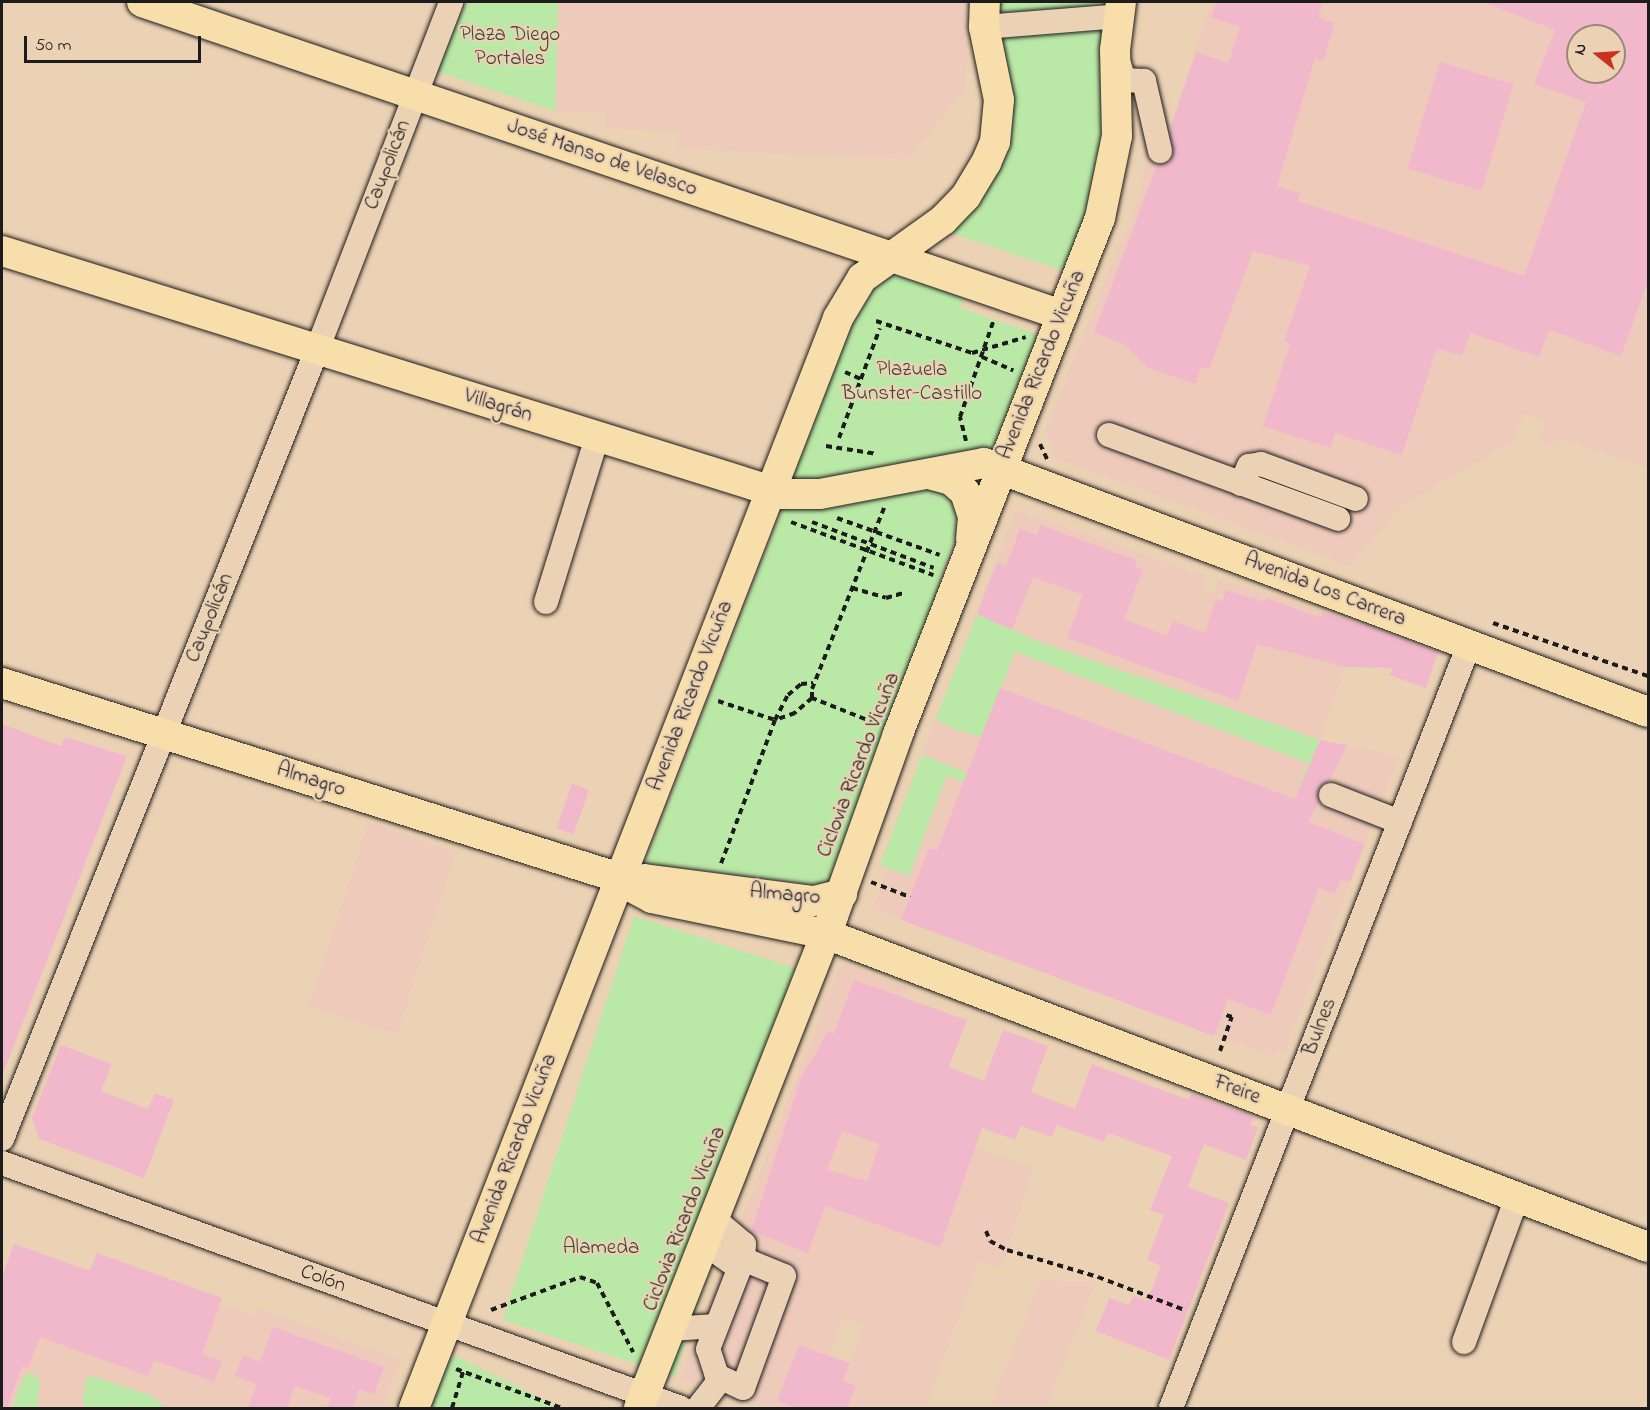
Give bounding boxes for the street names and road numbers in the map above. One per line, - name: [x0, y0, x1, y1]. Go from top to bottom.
- street label: José Manso de Velasco: [504, 114, 700, 202]
- street label: Caupolicán: [359, 117, 417, 213]
- street label: Avenida Ricardo Vicuña: [993, 267, 1091, 463]
- street label: Villagrán: [461, 384, 535, 428]
- street label: Avenida Los Carrera: [1240, 548, 1410, 632]
- street label: Caupolicán: [181, 570, 239, 666]
- street label: Avenida Ricardo Vicuña: [643, 597, 739, 795]
- street label: Ciclovia Ricardo Vicuña: [812, 669, 906, 861]
- street label: Almagro: [273, 757, 349, 803]
- street label: Almagro: [749, 879, 821, 911]
- street label: Bulnes: [1297, 994, 1343, 1060]
- street label: Avenida Ricardo Vicuña: [467, 1050, 563, 1248]
- street label: Freire: [1210, 1070, 1264, 1110]
- street label: Ciclovia Ricardo Vicuña: [638, 1123, 732, 1315]
- street label: Colón: [297, 1259, 349, 1299]

